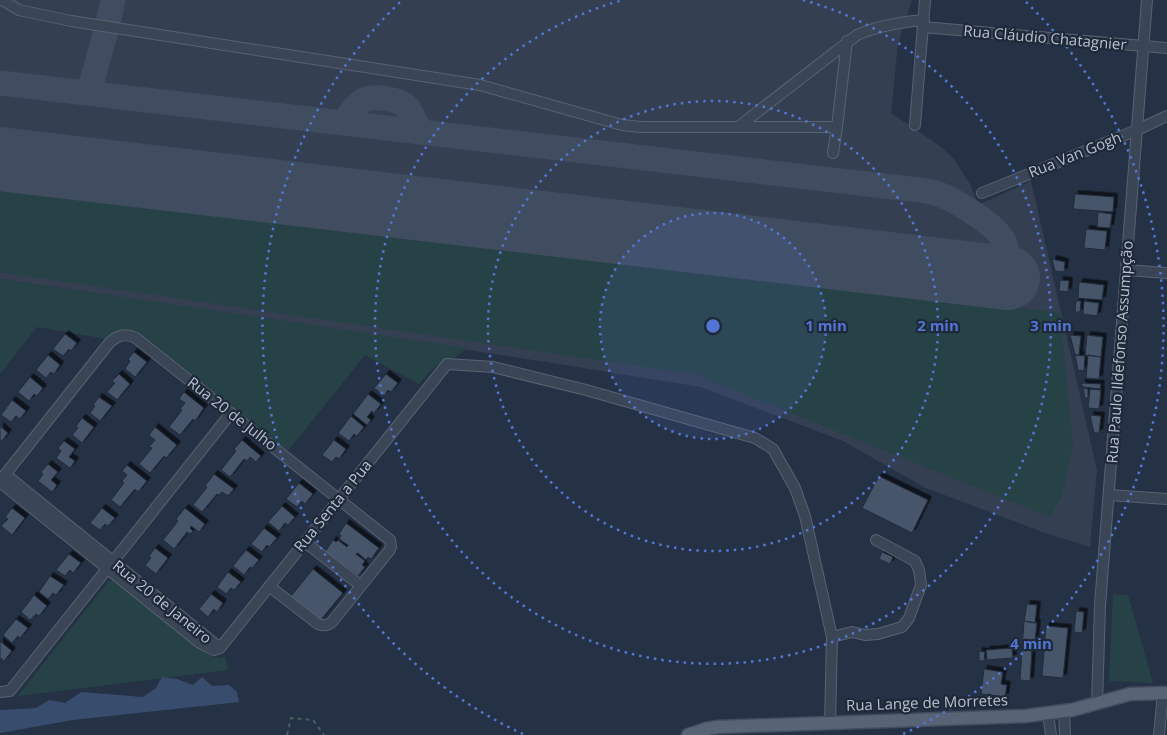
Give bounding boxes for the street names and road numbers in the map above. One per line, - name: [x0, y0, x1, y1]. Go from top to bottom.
- street label: Rua Cláudio Chatagnier: [963, 20, 1127, 54]
- street label: Rua Van Gogh: [1025, 126, 1124, 182]
- street label: Rua Paulo Ildefonso Assumpção: [1101, 240, 1137, 464]
- street label: Rua 20 de Julho: [184, 372, 282, 454]
- street label: Rua Senta a Pua: [289, 455, 376, 556]
- street label: Rua 20 de Janeiro: [109, 555, 216, 647]
- street label: Rua Lange de Morretes: [846, 689, 1008, 715]

